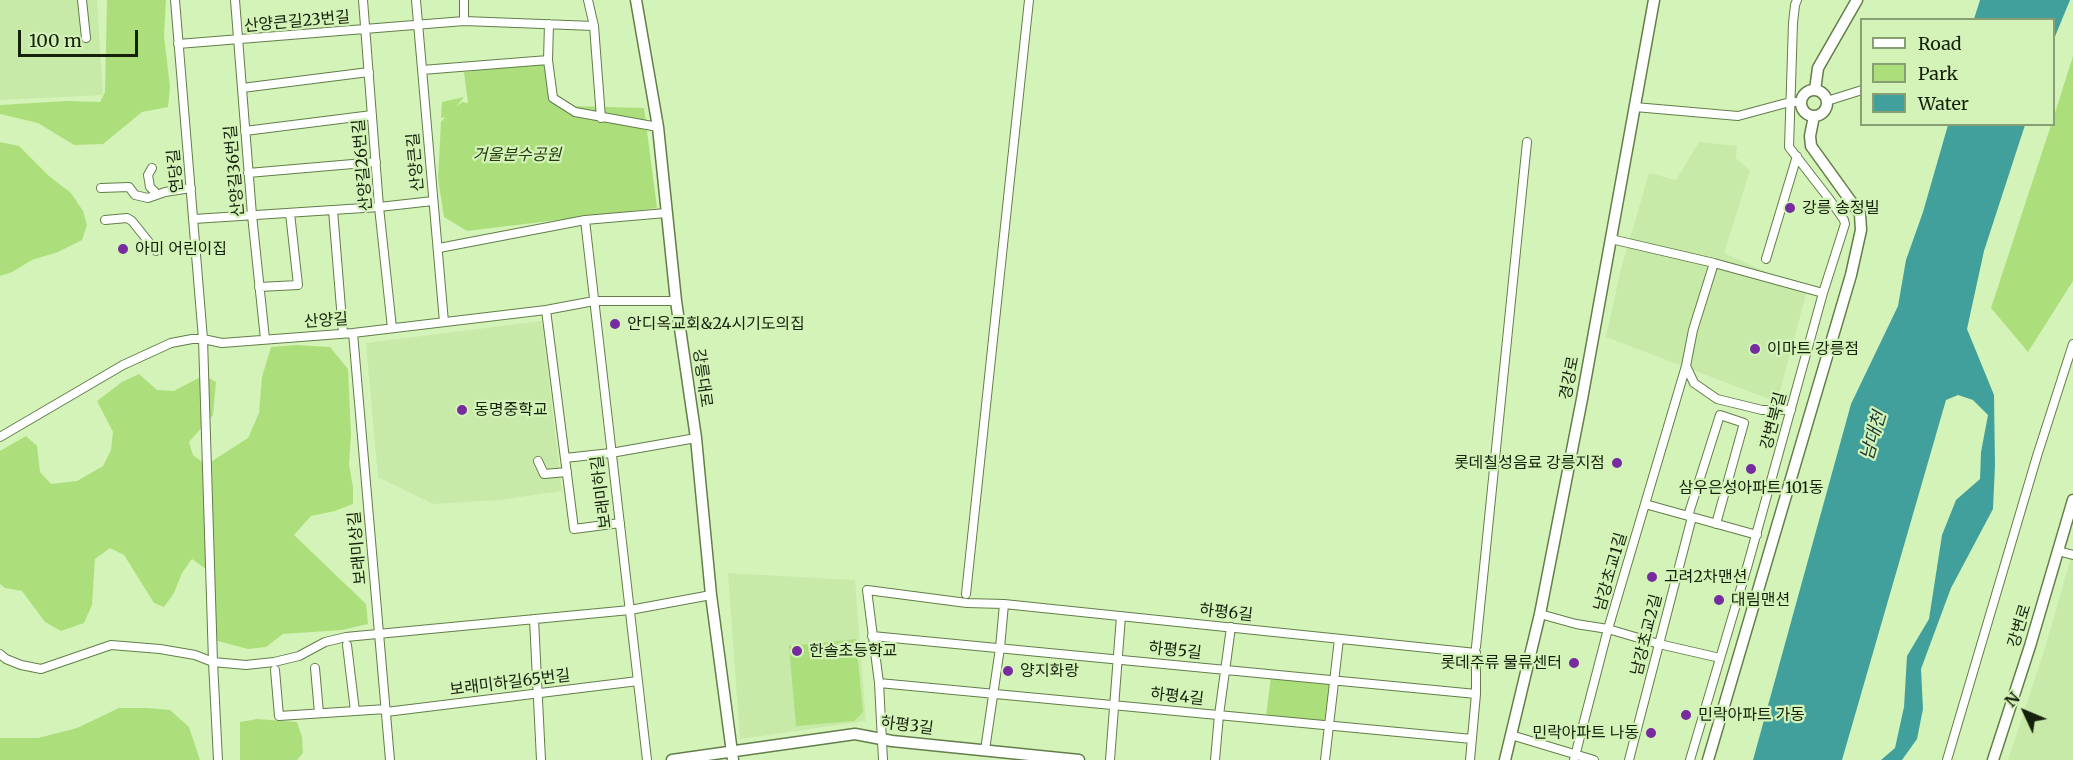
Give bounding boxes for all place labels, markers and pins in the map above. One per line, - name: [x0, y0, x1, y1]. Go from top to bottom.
- place label: 강릉 송정빌: [1802, 198, 1879, 218]
- marker: 강릉 송정빌: [1783, 201, 1797, 215]
- place label: 아미 어린이집: [135, 239, 227, 259]
- marker: 아미 어린이집: [116, 242, 130, 256]
- place label: 안디옥교회&24시기도의집: [627, 314, 805, 334]
- marker: 안디옥교회&24시기도의집: [608, 317, 622, 331]
- place label: 이마트 강릉점: [1767, 339, 1859, 359]
- marker: 이마트 강릉점: [1748, 342, 1762, 356]
- place label: 동명중학교: [474, 400, 548, 420]
- marker: 동명중학교: [455, 403, 469, 417]
- place label: 롯데칠성음료 강릉지점: [1454, 453, 1605, 473]
- marker: 롯데칠성음료 강릉지점: [1610, 456, 1624, 470]
- marker: 삼우은성아파트 101동: [1744, 462, 1758, 476]
- place label: 삼우은성아파트 101동: [1678, 478, 1824, 498]
- place label: 고려2차맨션: [1664, 567, 1747, 587]
- marker: 고려2차맨션: [1645, 570, 1659, 584]
- place label: 대림맨션: [1731, 590, 1790, 610]
- marker: 대림맨션: [1712, 593, 1726, 607]
- place label: 한솔초등학교: [809, 641, 897, 661]
- marker: 한솔초등학교: [790, 644, 804, 658]
- place label: 롯데주류 물류센터: [1440, 653, 1562, 673]
- marker: 롯데주류 물류센터: [1567, 656, 1581, 670]
- place label: 양지화랑: [1020, 661, 1079, 681]
- marker: 양지화랑: [1001, 664, 1015, 678]
- place label: 민락아파트 가동: [1698, 705, 1805, 725]
- marker: 민락아파트 가동: [1679, 708, 1693, 722]
- place label: 민락아파트 나동: [1532, 723, 1639, 743]
- marker: 민락아파트 나동: [1644, 726, 1658, 740]

